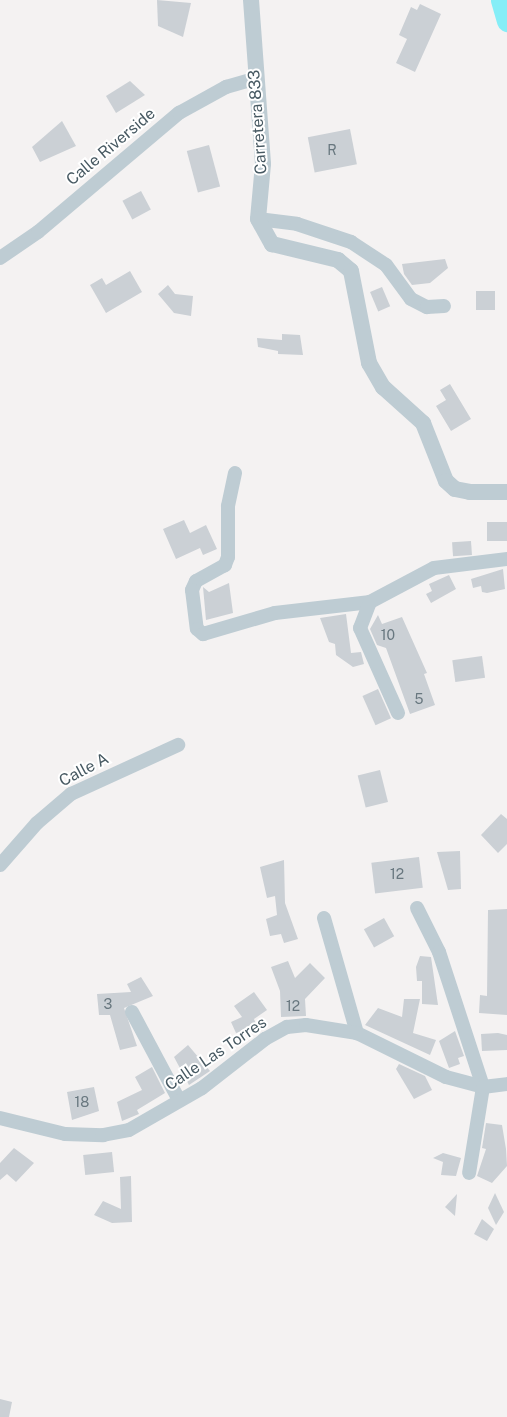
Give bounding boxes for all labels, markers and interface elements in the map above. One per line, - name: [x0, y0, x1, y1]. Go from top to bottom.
- street label: Carretera 833: [245, 69, 271, 175]
- street label: Calle Riverside: [63, 104, 159, 190]
- house number: R: [327, 142, 337, 158]
- house number: 10: [381, 627, 395, 643]
- house number: 5: [415, 691, 423, 707]
- street label: Calle A: [56, 749, 112, 791]
- house number: 12: [390, 866, 404, 882]
- house number: 3: [104, 996, 112, 1012]
- house number: 12: [286, 998, 300, 1014]
- street label: Calle Las Torres: [162, 1013, 270, 1095]
- house number: 18: [75, 1094, 89, 1110]

